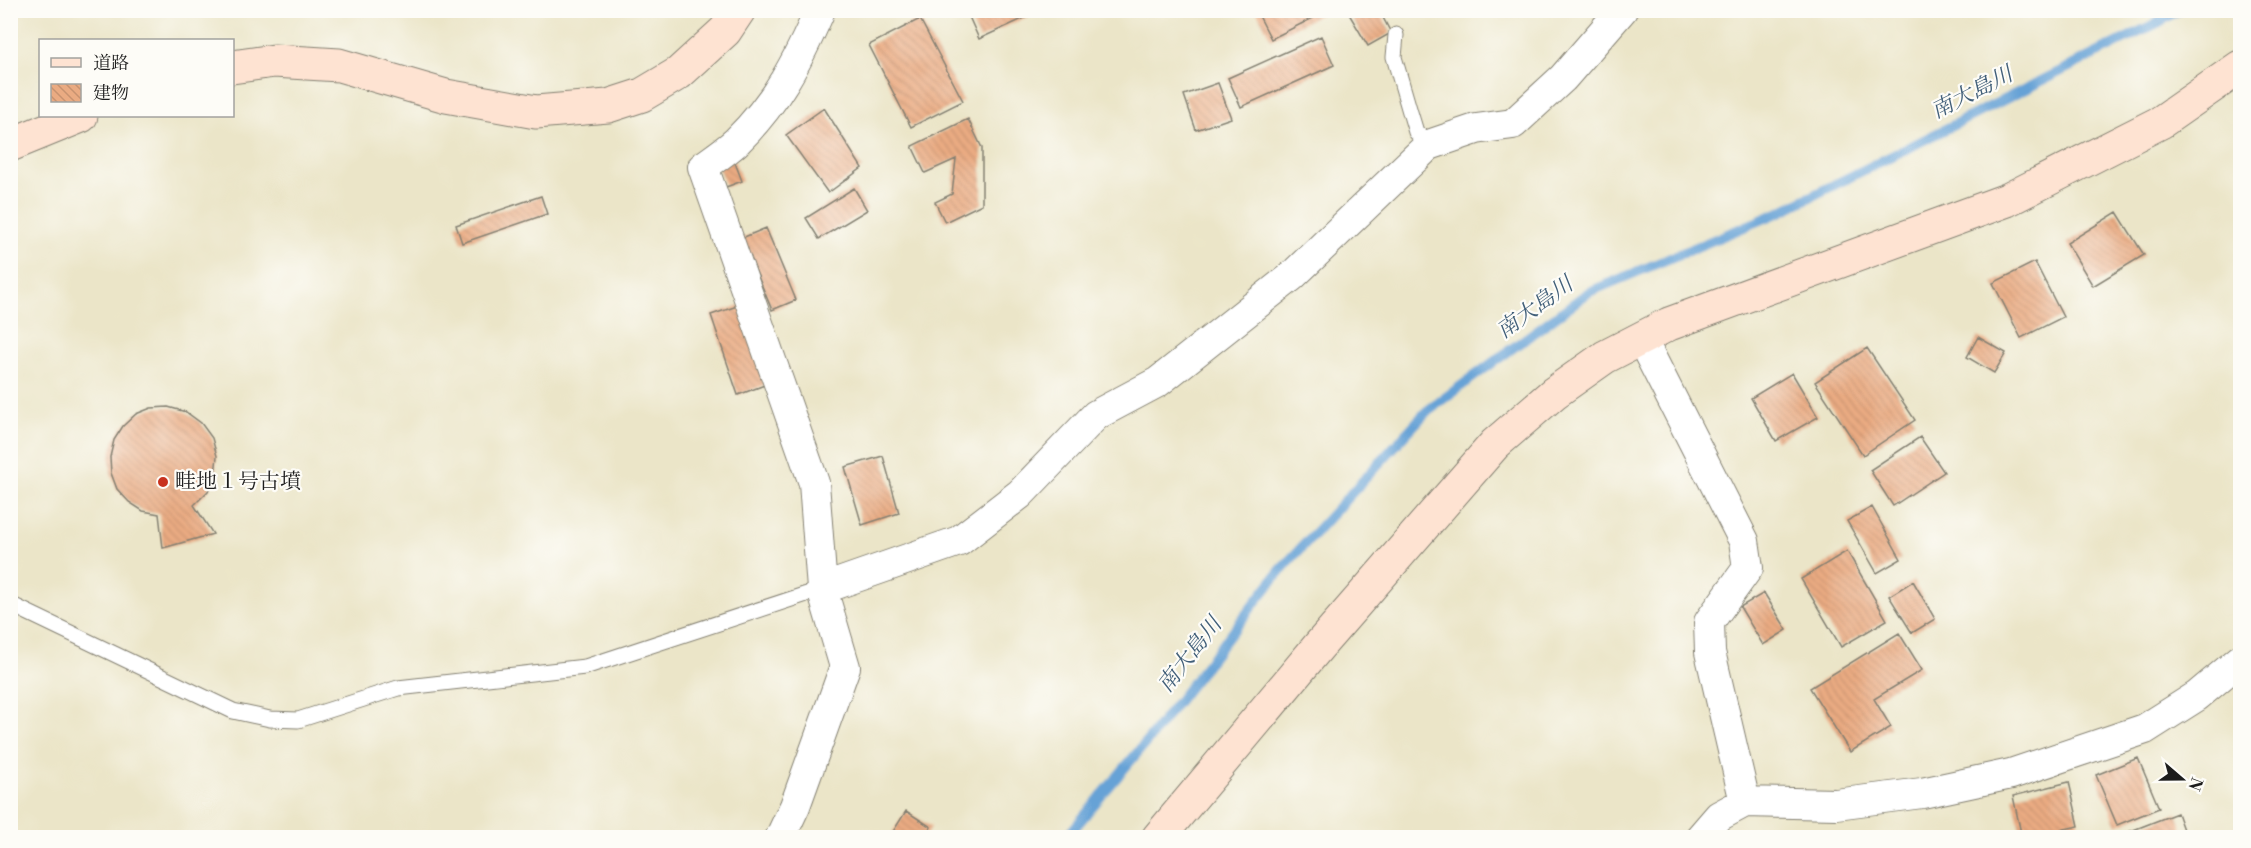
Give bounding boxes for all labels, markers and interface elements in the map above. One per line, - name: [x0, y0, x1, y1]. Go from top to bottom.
- legend: [39, 39, 234, 117]
- text: 道路: [93, 52, 129, 75]
- water label: 南大島川: [1927, 60, 2019, 125]
- text: 建物: [93, 82, 129, 105]
- water label: 南大島川: [1491, 270, 1580, 345]
- place label: 畦地１号古墳: [175, 469, 301, 495]
- marker: 畦地１号古墳: [156, 475, 170, 489]
- water label: 南大島川: [1152, 610, 1229, 698]
- north arrow: [2152, 749, 2212, 809]
- text: N: [2183, 774, 2207, 793]

